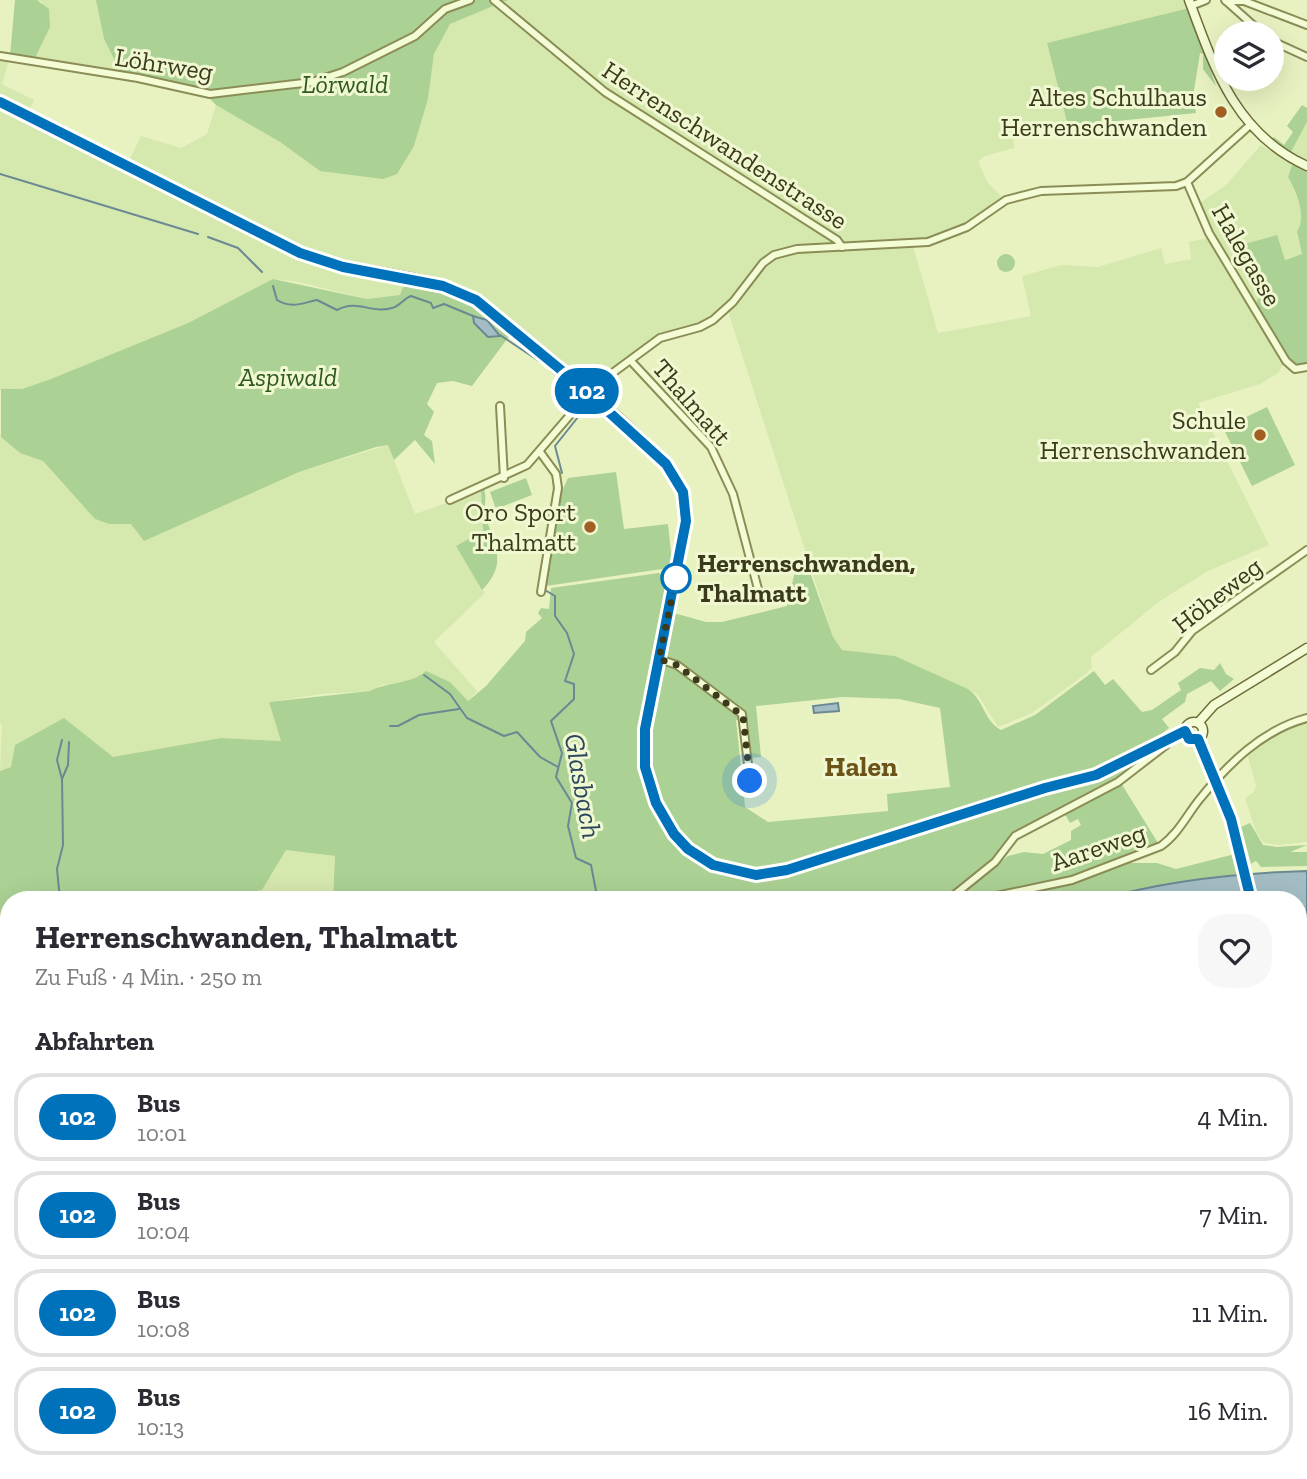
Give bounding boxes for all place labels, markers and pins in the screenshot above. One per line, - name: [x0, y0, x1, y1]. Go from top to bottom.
- place label: Altes Schulhaus Herrenschwanden: [1001, 81, 1207, 143]
- marker: Altes Schulhaus Herrenschwanden: [1213, 104, 1229, 120]
- place label: Schule Herrenschwanden: [1040, 404, 1246, 466]
- marker: Schule Herrenschwanden: [1252, 427, 1268, 443]
- place label: Oro Sport Thalmatt: [465, 496, 576, 558]
- marker: Oro Sport Thalmatt: [582, 519, 598, 535]
- place label: Herrenschwanden, Thalmatt: [697, 547, 915, 609]
- marker: Herrenschwanden, Thalmatt: [661, 563, 691, 593]

